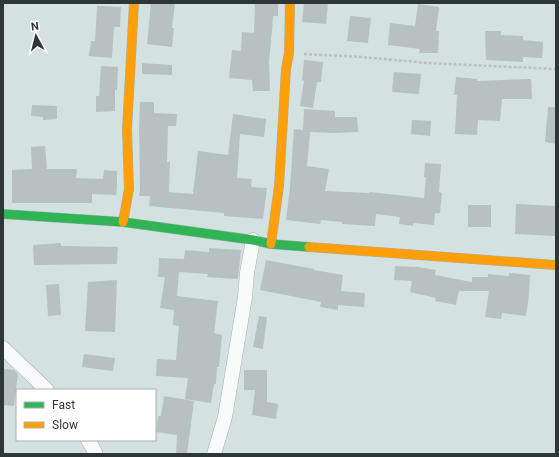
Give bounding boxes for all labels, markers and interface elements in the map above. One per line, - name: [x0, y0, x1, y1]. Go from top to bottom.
- north arrow: [16, 16, 56, 56]
- text: N: [30, 20, 40, 33]
- legend: [16, 389, 156, 441]
- text: Fast: [52, 398, 75, 412]
- text: Slow: [52, 418, 78, 432]

